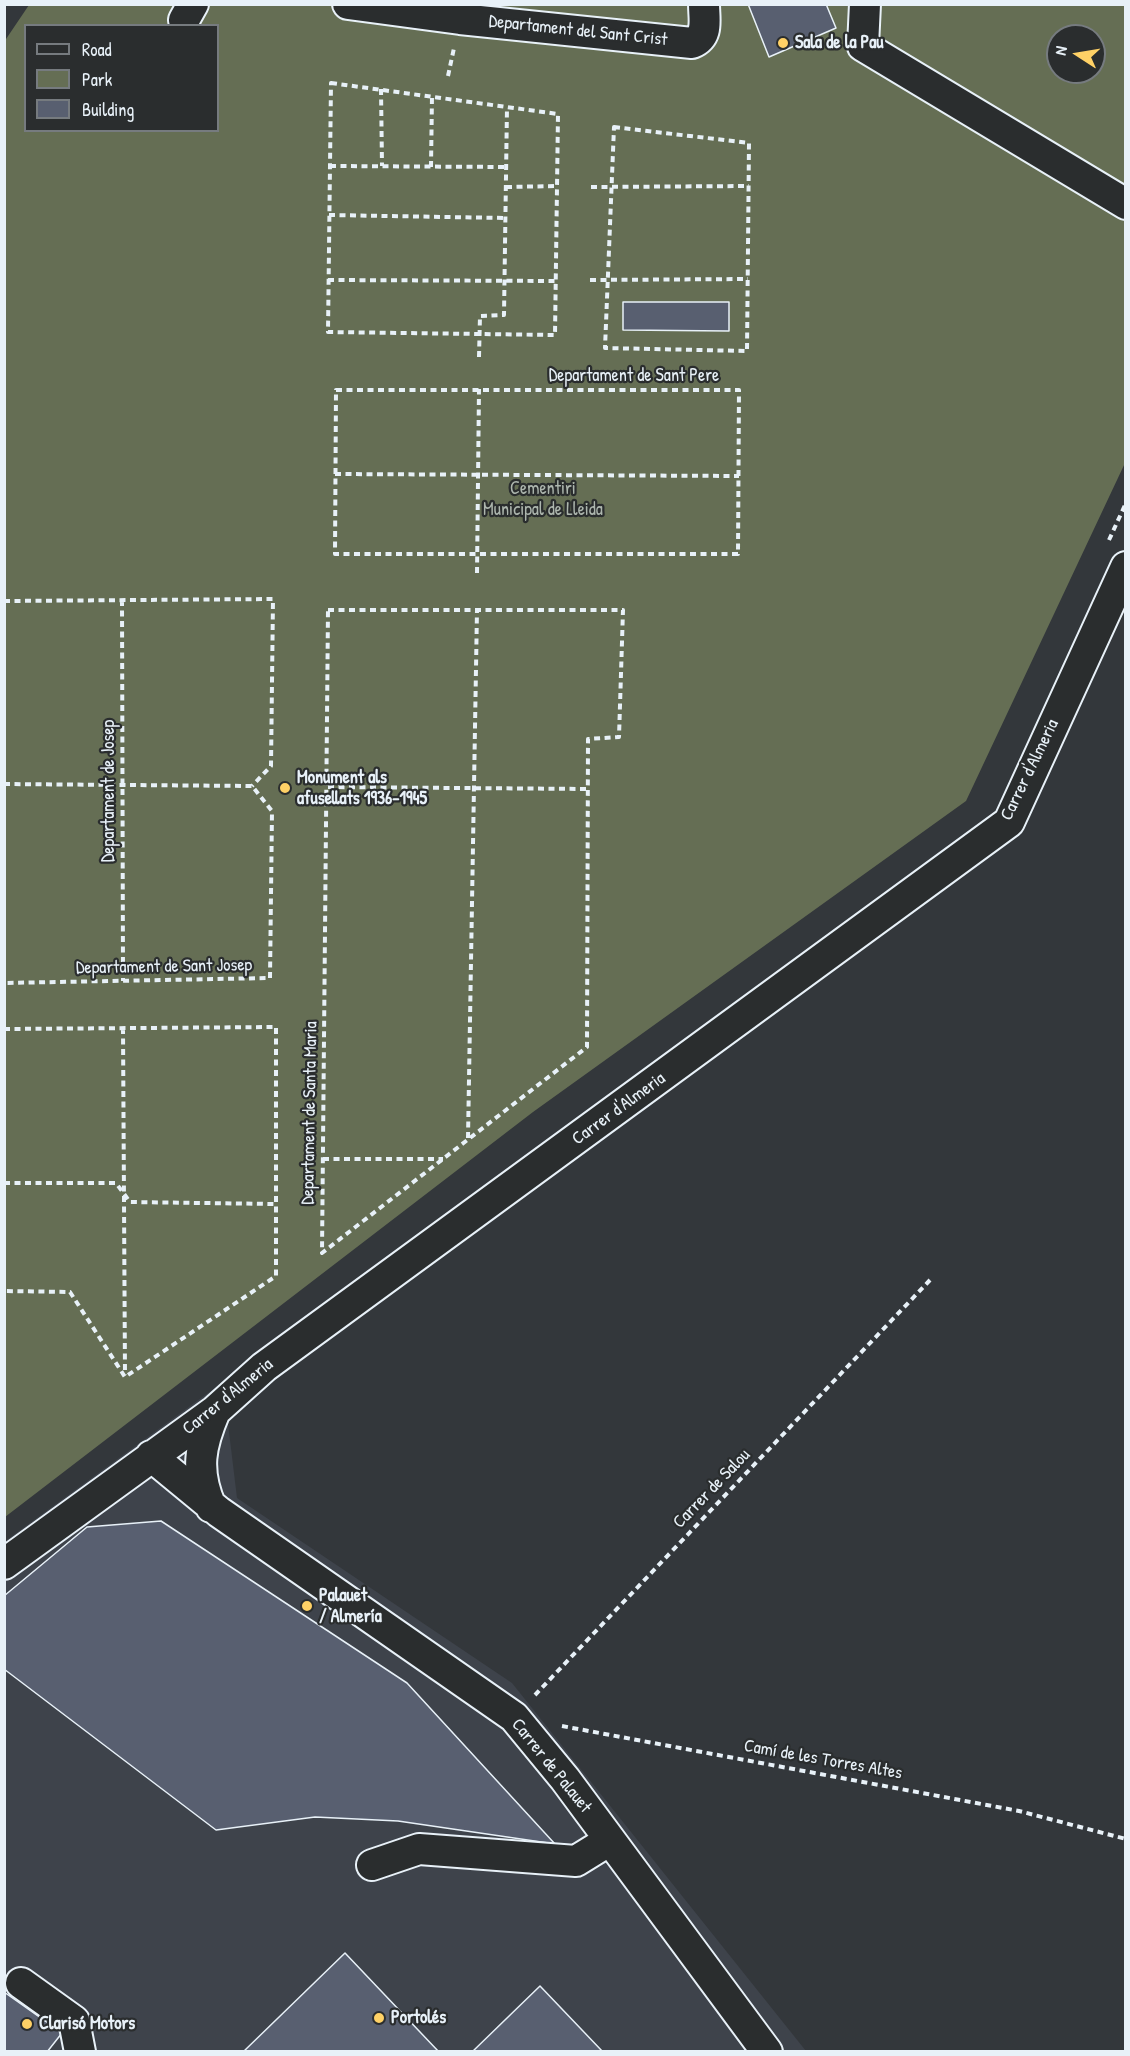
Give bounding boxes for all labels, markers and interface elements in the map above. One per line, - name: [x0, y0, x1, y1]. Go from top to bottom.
- street label: Departament del Sant Crist: [488, 11, 668, 51]
- legend: [24, 24, 219, 132]
- north arrow: [1046, 24, 1106, 84]
- place label: Sala de la Pau: [795, 32, 884, 54]
- marker: Sala de la Pau: [776, 36, 790, 50]
- text: Road: [82, 37, 112, 62]
- text: N: [1049, 44, 1072, 57]
- text: Park: [82, 67, 112, 92]
- text: Building: [82, 97, 134, 122]
- street label: Departament de Sant Pere: [549, 365, 719, 387]
- park label: Cementiri Municipal de Lleida: [483, 478, 603, 520]
- street label: Carrer d'Almeria: [996, 716, 1064, 824]
- street label: Departament de Josep: [98, 720, 120, 862]
- place label: Monument als afusellats 1936-1945: [297, 767, 427, 810]
- marker: Monument als afusellats 1936-1945: [278, 781, 292, 795]
- street label: Departament de Sant Josep: [76, 955, 252, 979]
- street label: Departament de Santa Maria: [298, 1021, 322, 1205]
- street label: Carrer d'Almeria: [568, 1068, 670, 1150]
- street label: Carrer d'Almeria: [178, 1354, 278, 1440]
- street label: Carrer de Salou: [669, 1445, 755, 1533]
- place label: Palauet / Almería: [319, 1585, 382, 1628]
- marker: Palauet / Almería: [300, 1599, 314, 1613]
- street label: Carrer de Palauet: [506, 1714, 596, 1818]
- street label: Camí de les Torres Altes: [742, 1735, 904, 1785]
- place label: Portolés: [391, 2007, 446, 2029]
- marker: Portolés: [372, 2011, 386, 2025]
- place label: Clarisó Motors: [39, 2013, 135, 2035]
- marker: Clarisó Motors: [20, 2017, 34, 2031]

